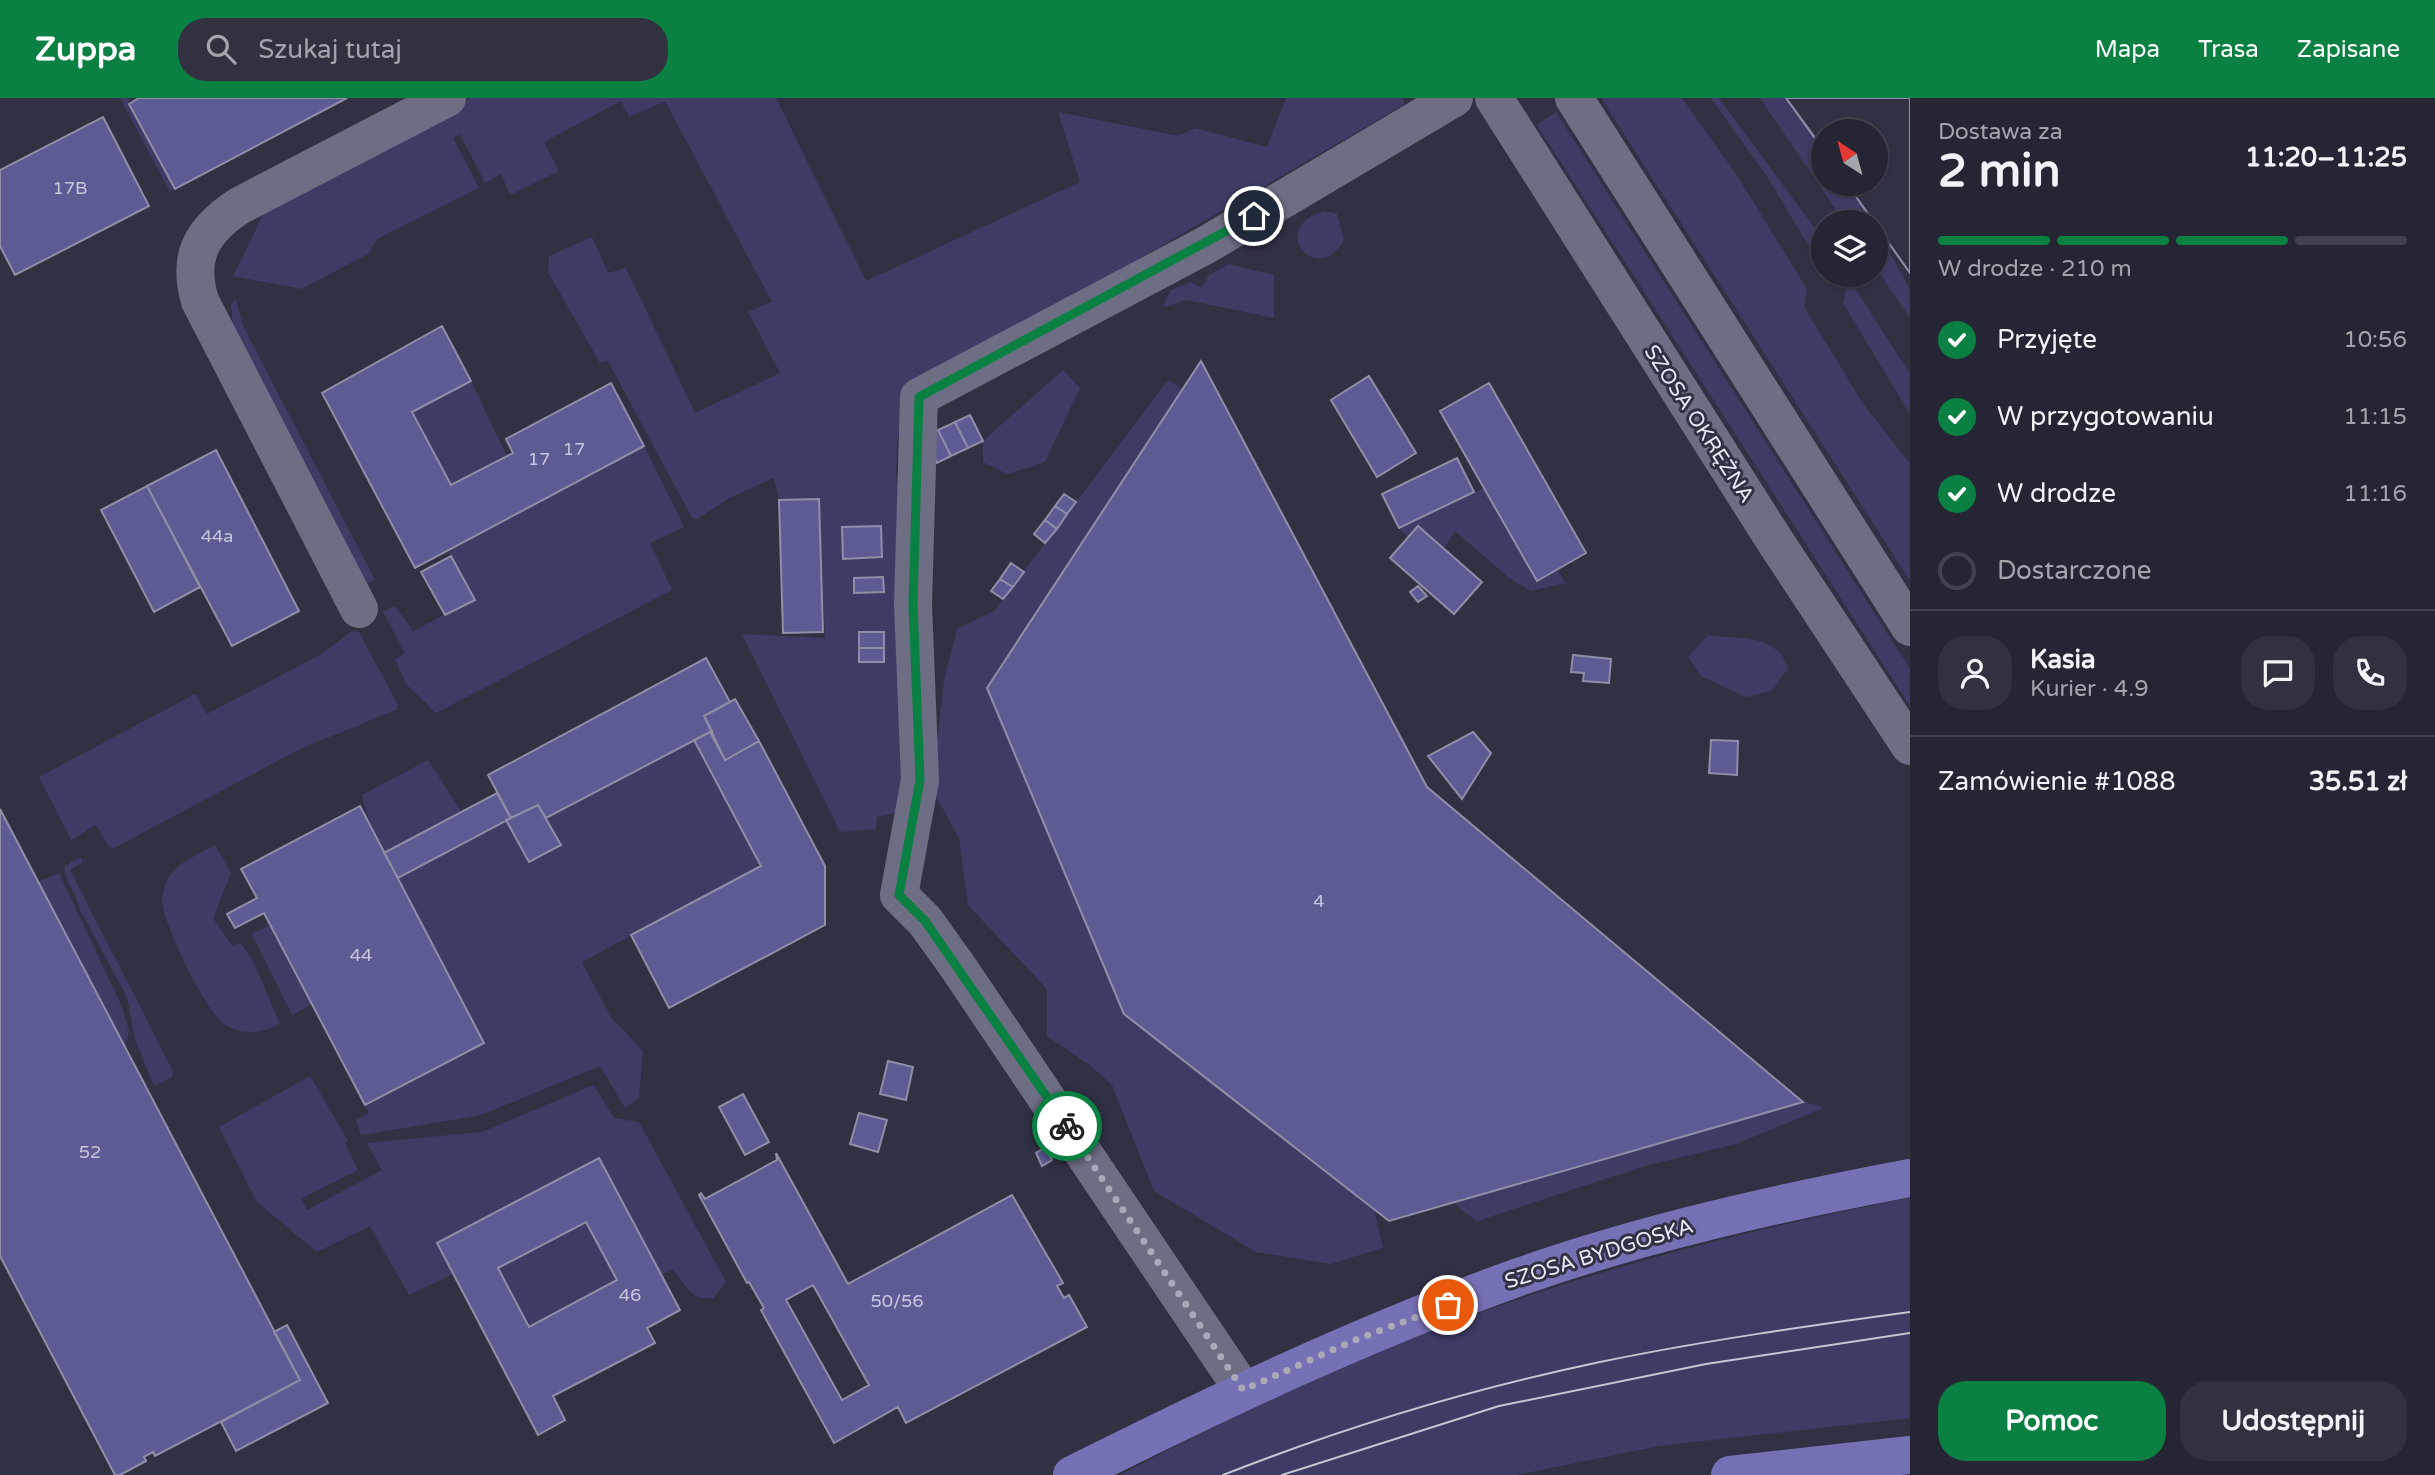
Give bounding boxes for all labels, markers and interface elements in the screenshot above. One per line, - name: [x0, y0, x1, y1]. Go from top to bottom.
- search box: [178, 18, 668, 81]
- text: Zuppa: [35, 30, 136, 69]
- icon: search: [202, 30, 240, 68]
- text: Szukaj tutaj: [258, 34, 402, 65]
- text: Mapa: [2095, 35, 2160, 64]
- text: Trasa: [2198, 35, 2259, 64]
- text: Zapisane: [2297, 35, 2400, 64]
- text: Dostawa za: [1938, 118, 2063, 146]
- north arrow: [1811, 119, 1888, 196]
- map controls: [1811, 119, 1888, 287]
- text: 11:20–11:25: [2245, 142, 2407, 173]
- text: 2 min: [1938, 144, 2061, 199]
- house number: 17B: [52, 177, 88, 199]
- pin: [1224, 186, 1284, 246]
- icon: home: [1235, 197, 1273, 235]
- button: layers: [1811, 210, 1888, 287]
- text: W drodze · 210 m: [1938, 255, 2132, 283]
- icon: check: [1938, 321, 1976, 359]
- text: Przyjęte: [1997, 324, 2097, 355]
- text: 10:56: [2343, 326, 2407, 354]
- street label: SZOSA OKRĘŻNA: [1639, 341, 1759, 507]
- icon: check: [1938, 398, 1976, 436]
- text: W przygotowaniu: [1997, 401, 2214, 432]
- text: 11:15: [2343, 403, 2407, 431]
- house number: 17: [563, 438, 585, 460]
- house number: 17: [528, 448, 550, 470]
- icon: check: [1938, 475, 1976, 513]
- text: W drodze: [1997, 478, 2116, 509]
- text: 11:16: [2343, 480, 2407, 508]
- house number: 44a: [201, 525, 233, 547]
- text: Dostarczone: [1997, 555, 2152, 586]
- button: person: [1938, 636, 2012, 710]
- button: chat: [2241, 636, 2315, 710]
- button: phone: [2333, 636, 2407, 710]
- text: Kasia: [2030, 644, 2096, 675]
- text: Kurier · 4.9: [2030, 675, 2149, 703]
- text: Zamówienie #1088: [1938, 766, 2175, 797]
- text: 35.51 zł: [2309, 766, 2407, 797]
- house number: 4: [1313, 890, 1325, 912]
- house number: 44: [350, 944, 372, 966]
- courier: [1032, 1091, 1102, 1161]
- icon: bike: [1048, 1107, 1086, 1145]
- house number: 52: [79, 1141, 101, 1163]
- street label: SZOSA BYDGOSKA: [1502, 1213, 1696, 1295]
- pin: [1418, 1275, 1478, 1335]
- house number: 46: [619, 1284, 641, 1306]
- icon: bag: [1429, 1286, 1467, 1324]
- house number: 50/56: [870, 1290, 924, 1312]
- button: Pomoc: [1938, 1381, 2166, 1461]
- button: Udostępnij: [2180, 1381, 2407, 1461]

